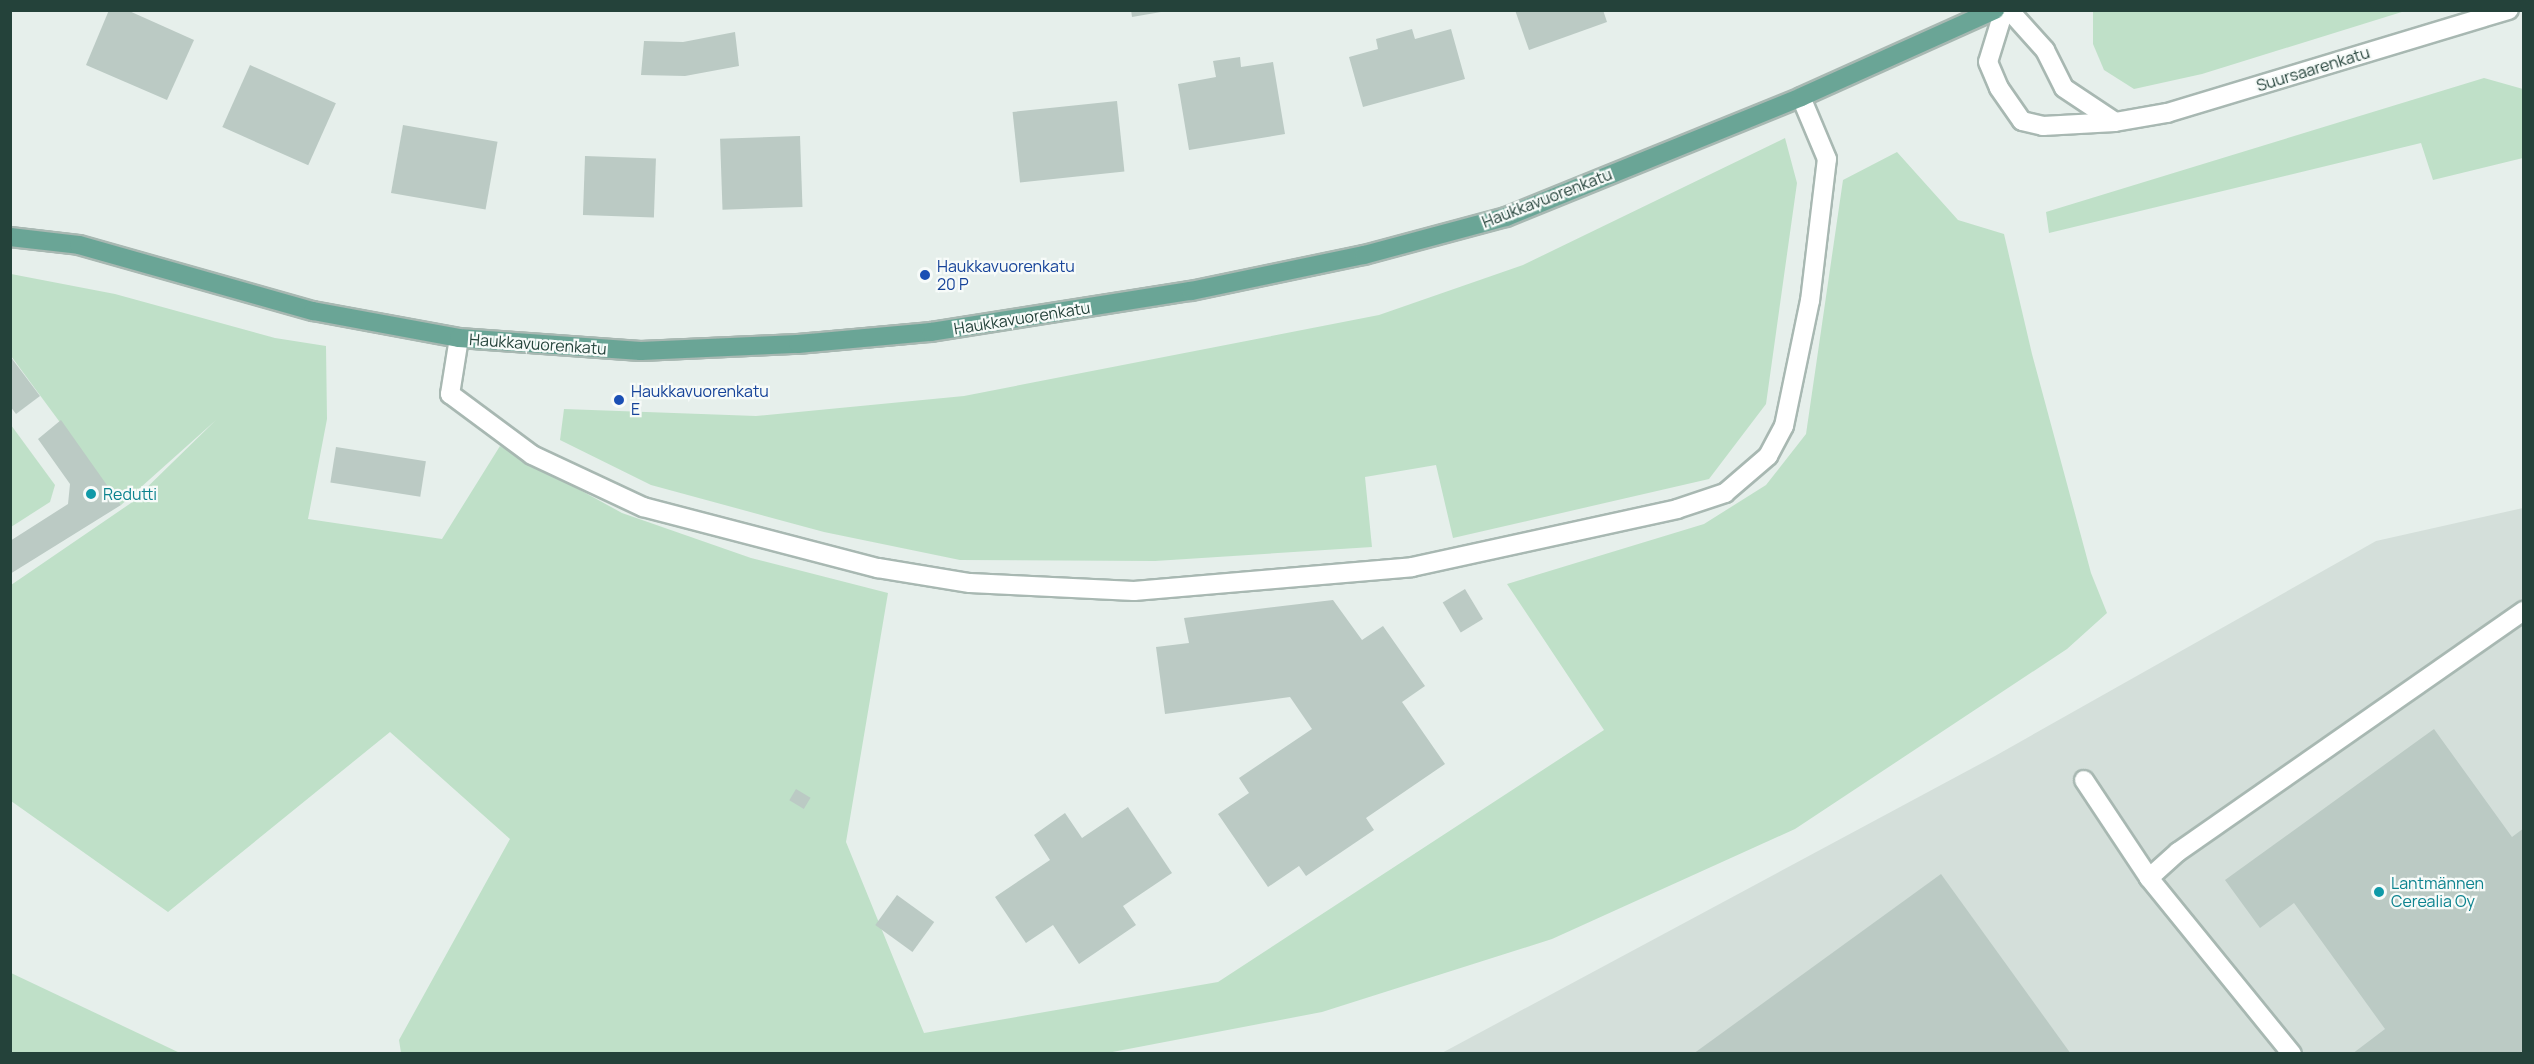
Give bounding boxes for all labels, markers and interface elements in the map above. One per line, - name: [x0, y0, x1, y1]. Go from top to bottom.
- street label: Suursaarenkatu: [2254, 43, 2372, 95]
- street label: Haukkavuorenkatu: [1479, 164, 1615, 232]
- place label: Haukkavuorenkatu 20 P: [937, 256, 1075, 294]
- marker: Haukkavuorenkatu 20 P: [918, 268, 932, 282]
- street label: Haukkavuorenkatu: [952, 298, 1092, 338]
- street label: Haukkavuorenkatu: [469, 330, 607, 358]
- place label: Haukkavuorenkatu E: [631, 381, 769, 419]
- marker: Haukkavuorenkatu E: [612, 393, 626, 407]
- place label: Redutti: [103, 484, 157, 504]
- marker: Redutti: [84, 487, 98, 501]
- place label: Lantmännen Cerealia Oy: [2391, 873, 2484, 911]
- marker: Lantmännen Cerealia Oy: [2372, 885, 2386, 899]

